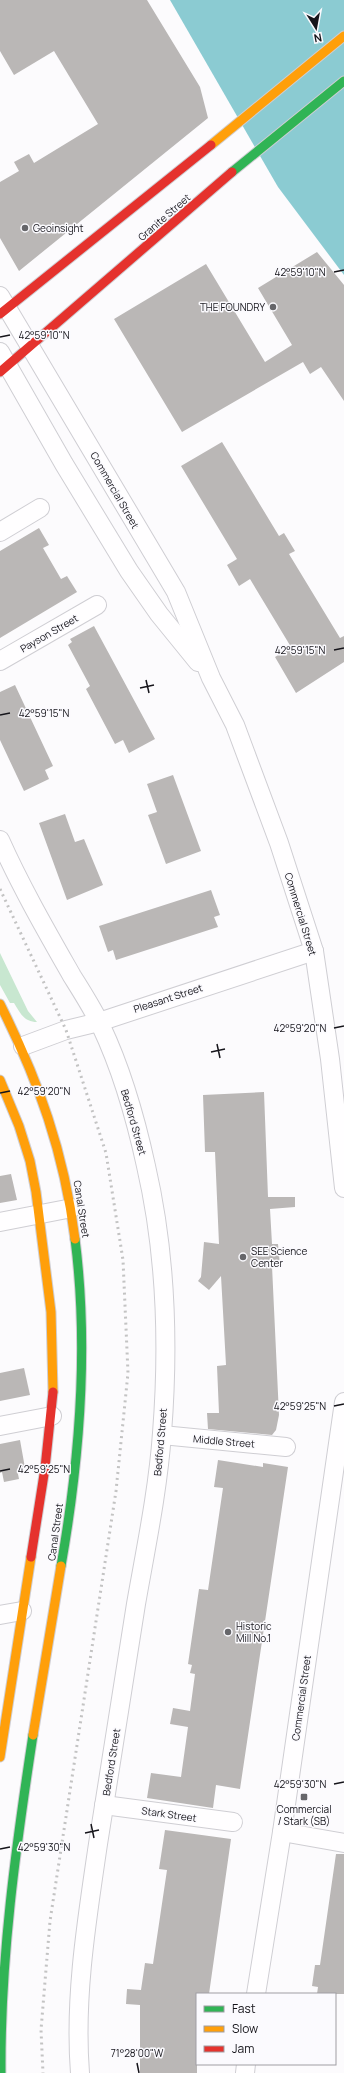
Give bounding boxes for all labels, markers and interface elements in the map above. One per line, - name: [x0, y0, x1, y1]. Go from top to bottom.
- north arrow: [296, 8, 336, 48]
- text: N: [313, 30, 323, 46]
- street label: Granite Street: [135, 190, 193, 244]
- place label: Geoinsight: [33, 221, 84, 235]
- marker: Geoinsight: [20, 223, 30, 233]
- text: 42°59'10"N: [275, 265, 326, 279]
- place label: THE FOUNDRY: [200, 300, 265, 314]
- marker: THE FOUNDRY: [268, 302, 278, 312]
- text: 42°59'10"N: [19, 328, 70, 342]
- street label: Commercial Street: [87, 449, 143, 531]
- street label: Payson Street: [17, 611, 81, 655]
- text: 42°59'15"N: [275, 643, 325, 657]
- text: 42°59'15"N: [19, 706, 69, 720]
- street label: Commercial Street: [282, 871, 320, 957]
- street label: Pleasant Street: [132, 980, 204, 1016]
- text: 42°59'20"N: [274, 1021, 327, 1035]
- text: 42°59'20"N: [18, 1084, 71, 1098]
- street label: Bedford Street: [118, 1087, 150, 1157]
- street label: Canal Street: [71, 1179, 93, 1239]
- place label: SEE Science Center: [251, 1244, 307, 1270]
- marker: SEE Science Center: [238, 1252, 248, 1262]
- text: 42°59'25"N: [274, 1399, 326, 1413]
- street label: Bedford Street: [150, 1408, 170, 1476]
- street label: Middle Street: [192, 1431, 256, 1451]
- text: 42°59'25"N: [18, 1462, 70, 1476]
- street label: Canal Street: [44, 1502, 66, 1562]
- place label: Historic Mill No.1: [236, 1619, 272, 1645]
- marker: Historic Mill No.1: [223, 1627, 233, 1637]
- street label: Commercial Street: [288, 1654, 314, 1742]
- street label: Bedford Street: [99, 1727, 123, 1797]
- text: 42°59'30"N: [274, 1777, 326, 1791]
- marker: Commercial / Stark (SB): [299, 1792, 309, 1802]
- place label: Commercial / Stark (SB): [277, 1802, 331, 1828]
- street label: Stark Street: [140, 1803, 198, 1825]
- text: 42°59'30"N: [18, 1840, 70, 1854]
- legend: [196, 1993, 336, 2065]
- text: Fast: [232, 2000, 256, 2017]
- text: Slow: [232, 2020, 258, 2037]
- text: Jam: [232, 2040, 254, 2057]
- text: 71°28'00"W: [111, 2046, 164, 2060]

